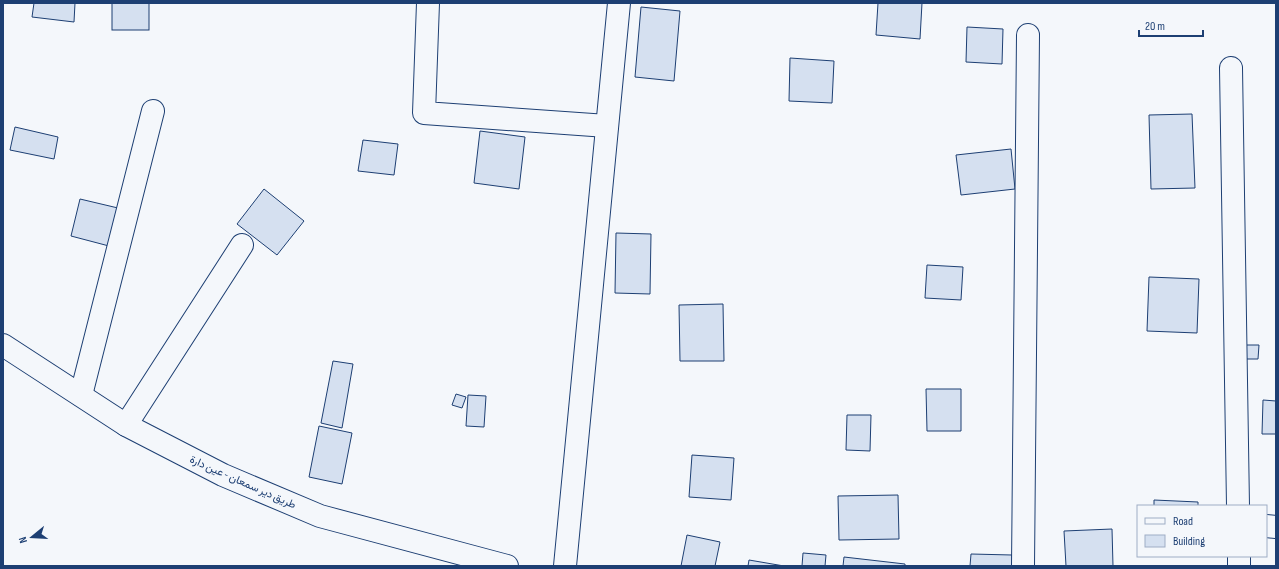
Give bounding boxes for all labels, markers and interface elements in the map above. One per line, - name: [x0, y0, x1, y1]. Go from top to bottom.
- scale bar: [1139, 12, 1203, 38]
- text: 20 m: [1145, 19, 1165, 34]
- street label: طريق دير سمعان - عين دارة: [188, 453, 298, 511]
- legend: [1137, 505, 1267, 557]
- text: Road: [1173, 514, 1193, 529]
- north arrow: [12, 517, 52, 557]
- text: Building: [1173, 534, 1205, 549]
- text: N: [16, 535, 30, 545]

